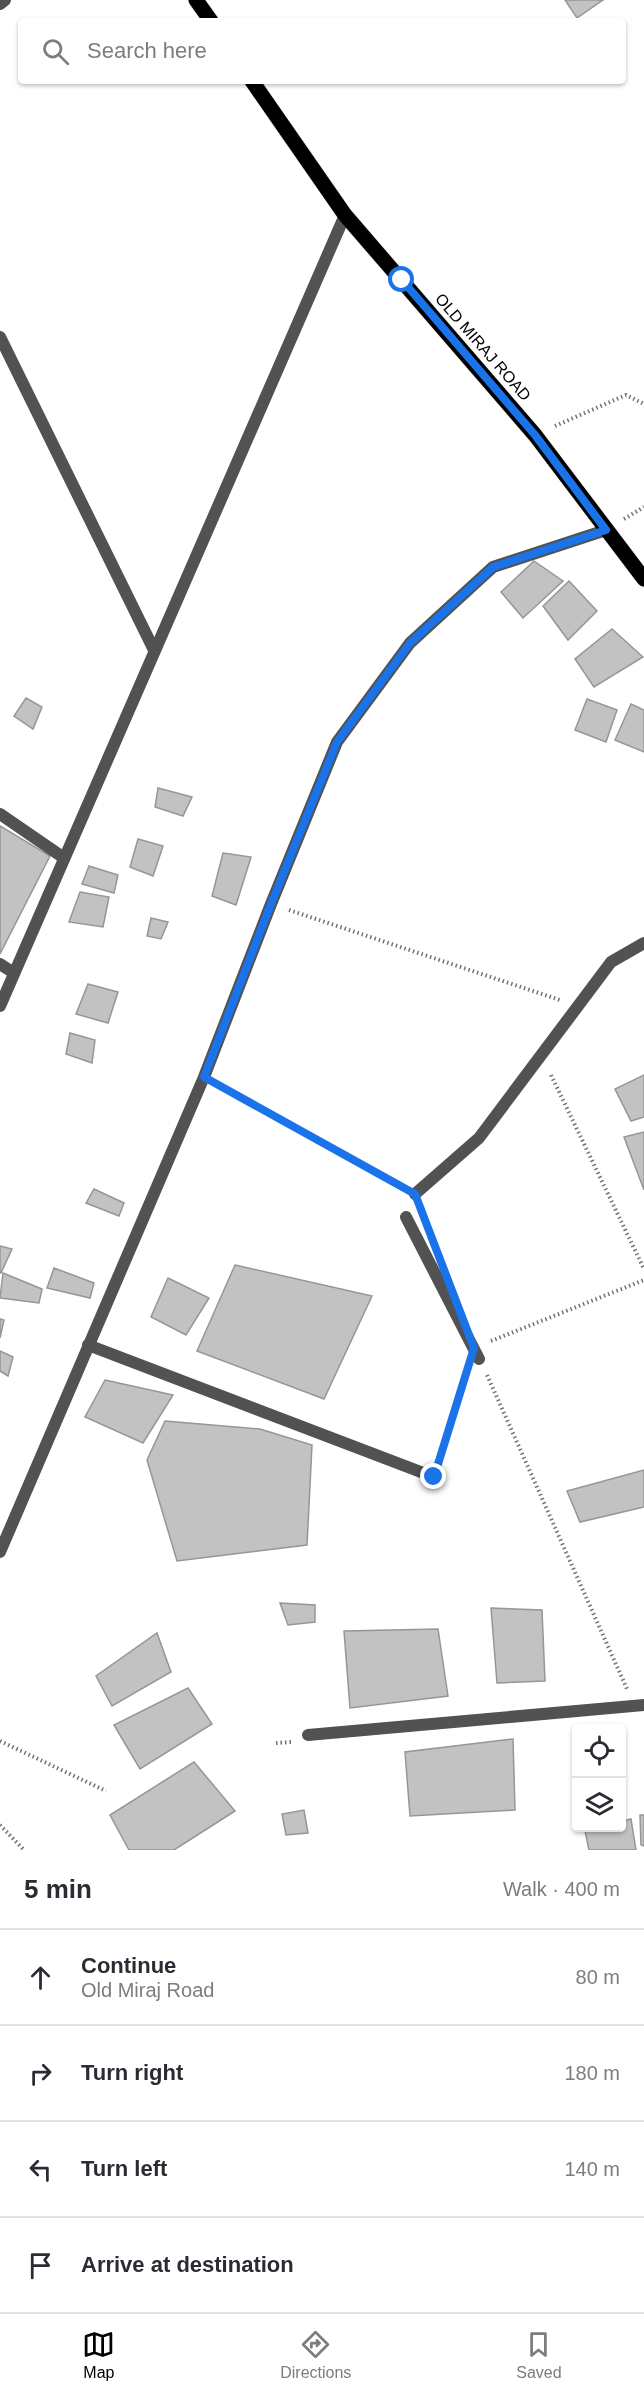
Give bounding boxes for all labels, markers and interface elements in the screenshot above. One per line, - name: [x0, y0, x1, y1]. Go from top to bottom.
- search box: [18, 18, 626, 84]
- icon: search: [39, 35, 72, 68]
- text: Search here: [87, 38, 207, 63]
- route start: [388, 266, 414, 292]
- street label: OLD MIRAJ ROAD: [432, 290, 534, 404]
- route end: [420, 1463, 446, 1489]
- map controls: [572, 1724, 626, 1832]
- button: locate: [572, 1724, 626, 1778]
- button: layers: [572, 1778, 626, 1832]
- text: 5 min: [24, 1874, 92, 1904]
- text: Walk · 400 m: [503, 1878, 620, 1900]
- text: Continue: [81, 1953, 176, 1978]
- icon: ahead: [24, 1961, 57, 1994]
- text: 80 m: [576, 1966, 620, 1988]
- text: Old Miraj Road: [81, 1979, 214, 2001]
- icon: right: [24, 2057, 57, 2090]
- text: Turn right: [81, 2060, 183, 2085]
- text: 180 m: [564, 2062, 620, 2084]
- icon: left: [24, 2153, 57, 2186]
- text: Turn left: [81, 2156, 167, 2181]
- text: 140 m: [564, 2158, 620, 2180]
- icon: arrive: [24, 2249, 57, 2282]
- text: Arrive at destination: [81, 2252, 294, 2277]
- tab: Map: [82, 2328, 115, 2382]
- tab: Directions: [280, 2328, 351, 2382]
- tab: Saved: [516, 2328, 562, 2382]

